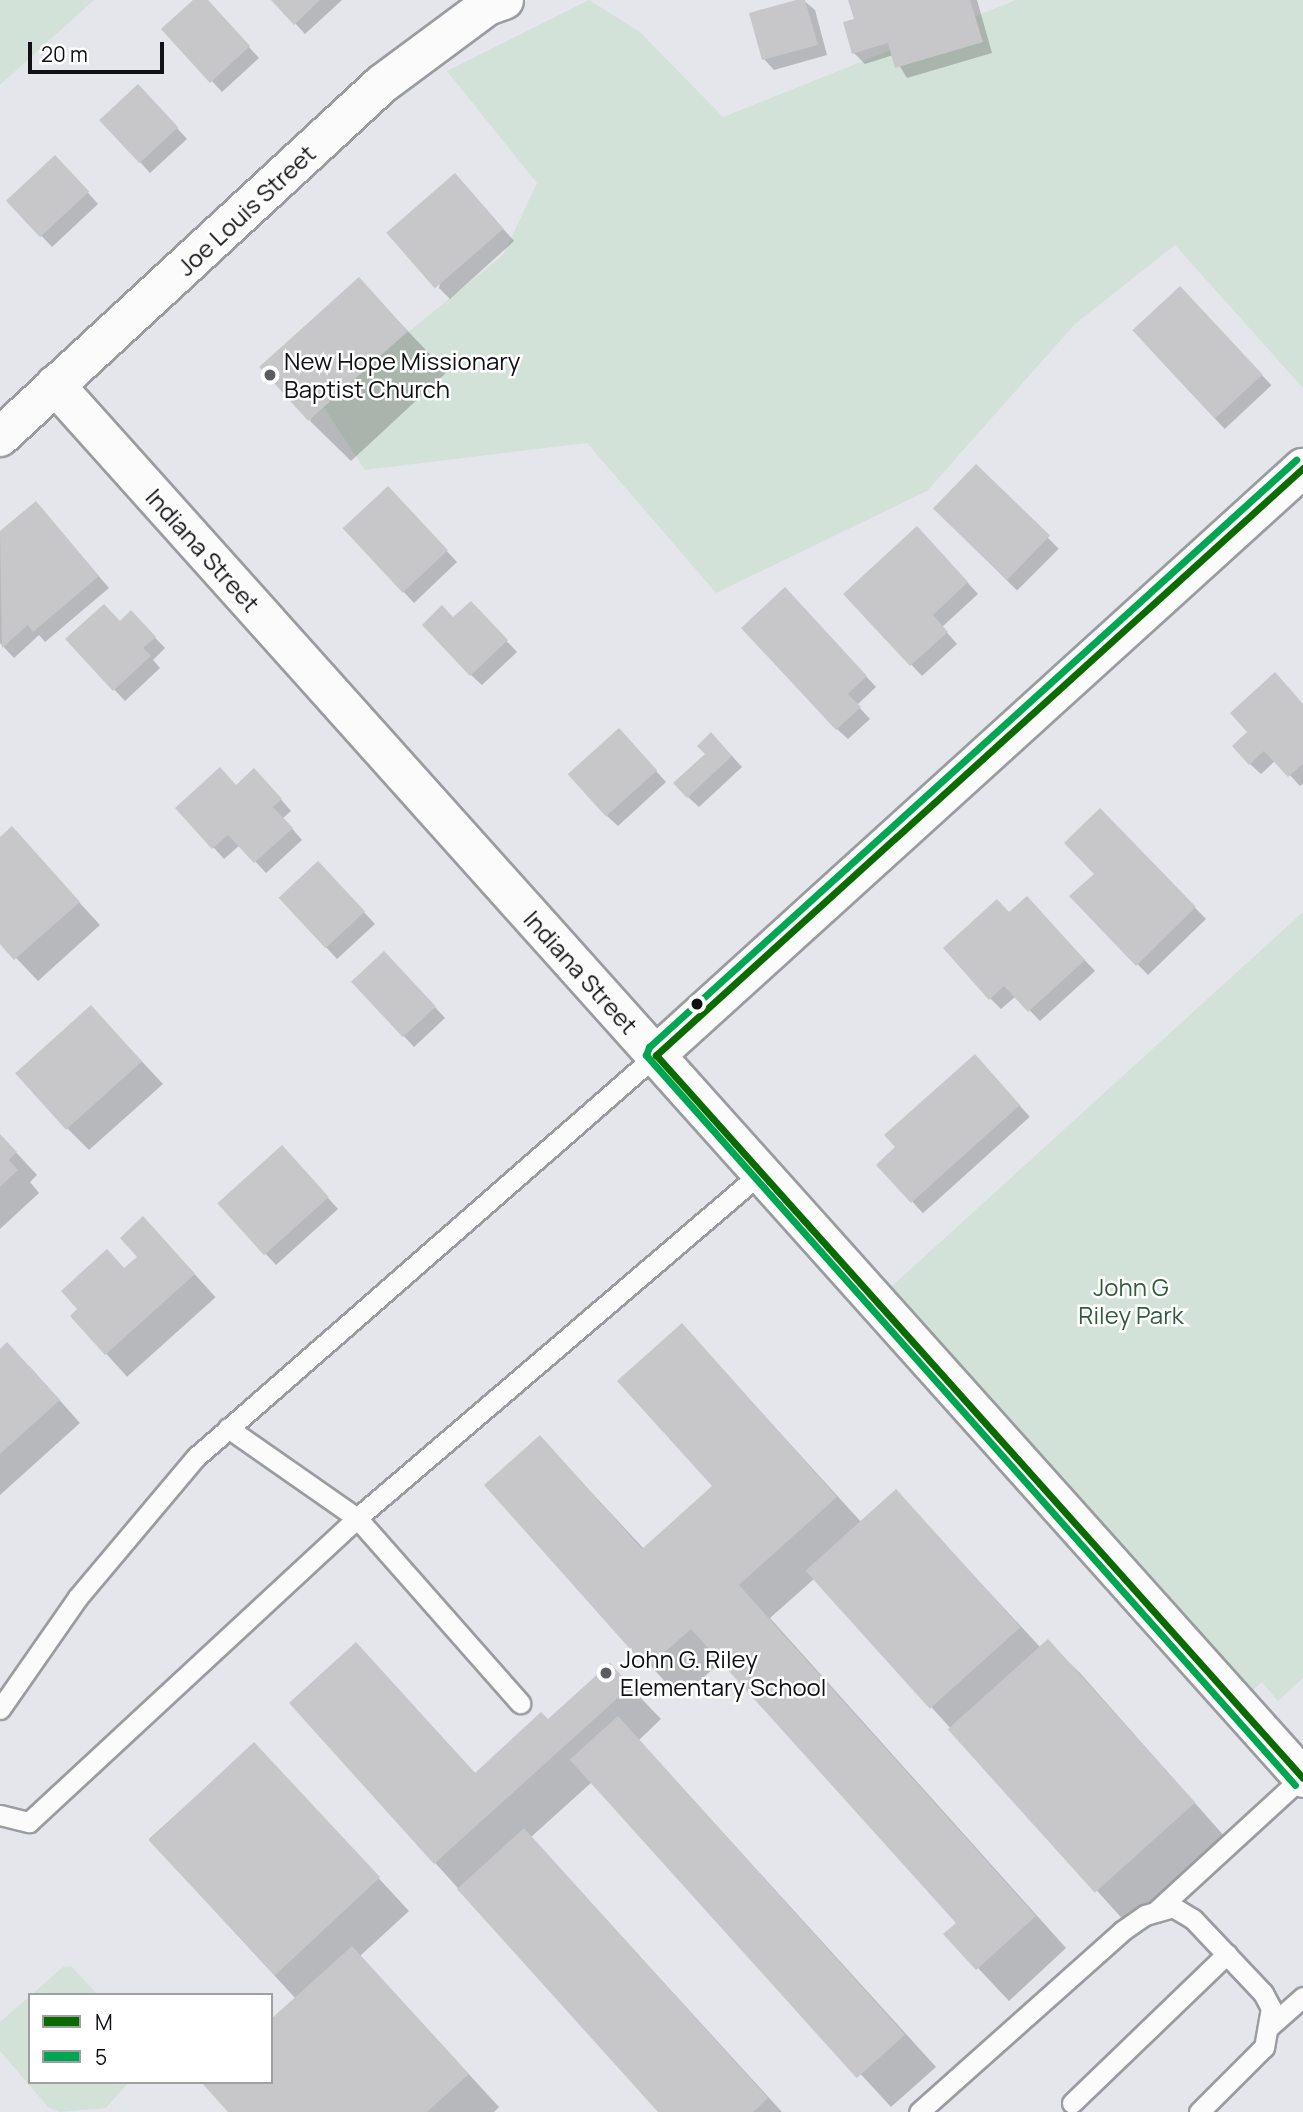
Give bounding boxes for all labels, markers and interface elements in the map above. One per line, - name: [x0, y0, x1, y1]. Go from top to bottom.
- scale bar: [32, 28, 168, 72]
- text: 20 m: [41, 40, 88, 68]
- street label: Joe Louis Street: [171, 139, 321, 281]
- place label: New Hope Missionary Baptist Church: [284, 347, 520, 403]
- marker: New Hope Missionary Baptist Church: [262, 367, 278, 383]
- street label: Indiana Street: [140, 482, 266, 618]
- street label: Indiana Street: [518, 904, 644, 1040]
- unlabelled marker: [690, 997, 704, 1011]
- park label: John G Riley Park: [1078, 1273, 1184, 1329]
- place label: John G. Riley Elementary School: [620, 1645, 826, 1701]
- marker: John G. Riley Elementary School: [598, 1665, 614, 1681]
- legend: [28, 1993, 273, 2084]
- text: M: [95, 2008, 113, 2036]
- text: 5: [95, 2043, 107, 2071]

